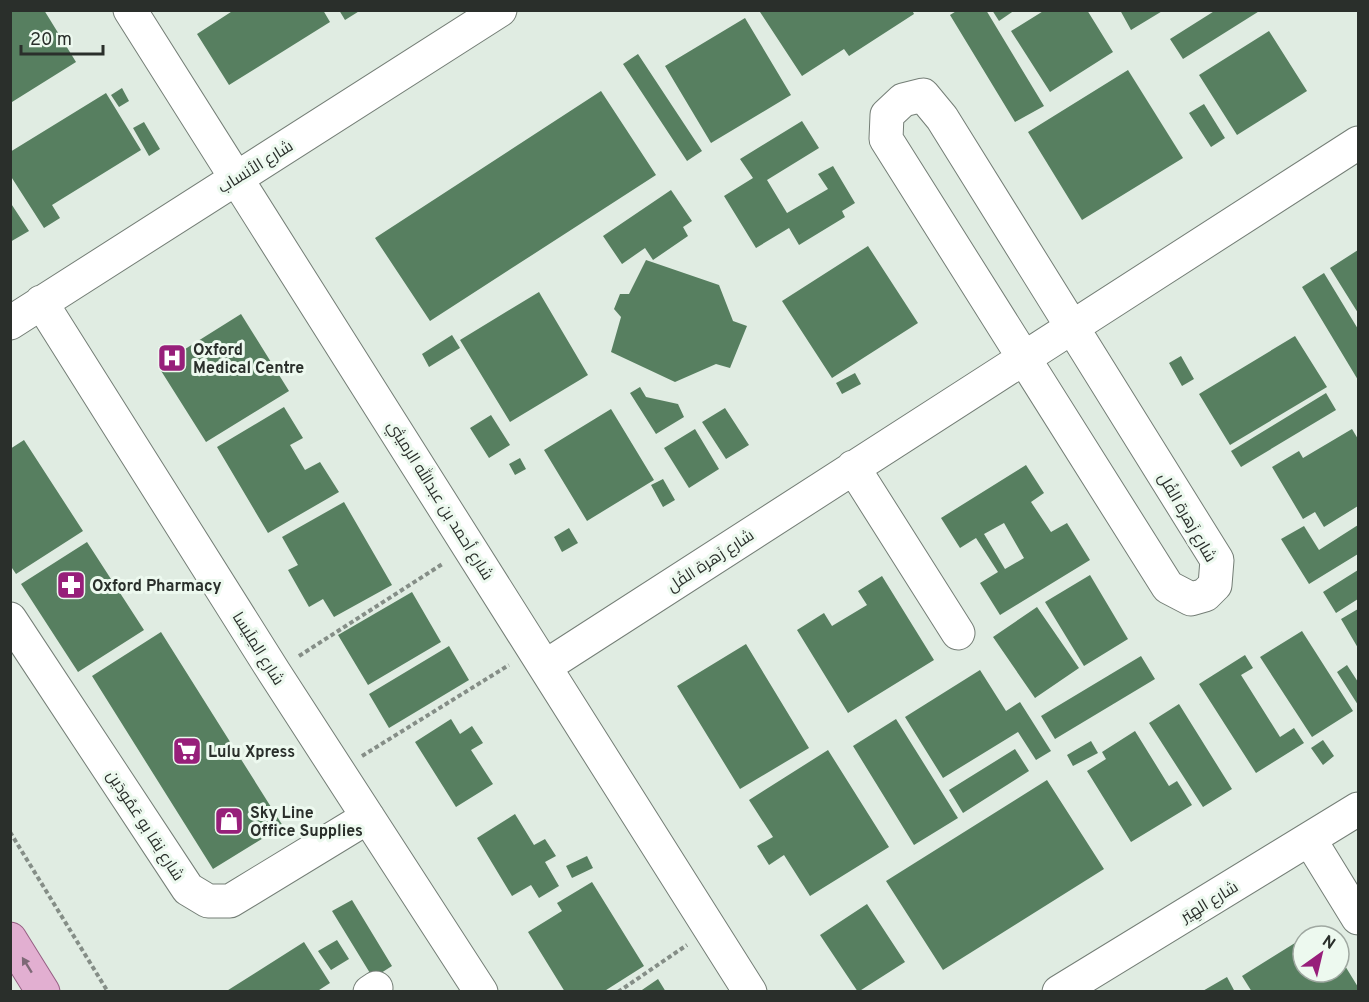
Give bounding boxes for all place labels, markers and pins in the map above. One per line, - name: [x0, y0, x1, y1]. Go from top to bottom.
- place label: Oxford Medical Centre: [193, 341, 304, 379]
- hospital icon: Oxford Medical Centre: [156, 342, 188, 374]
- pharmacy icon: Oxford Pharmacy: [55, 569, 87, 601]
- place label: Oxford Pharmacy: [92, 577, 222, 597]
- supermarket icon: Lulu Xpress: [171, 735, 203, 767]
- place label: Lulu Xpress: [208, 743, 295, 763]
- place label: Sky Line Office Supplies: [250, 804, 363, 842]
- shop icon: Sky Line Office Supplies: [213, 805, 245, 837]

